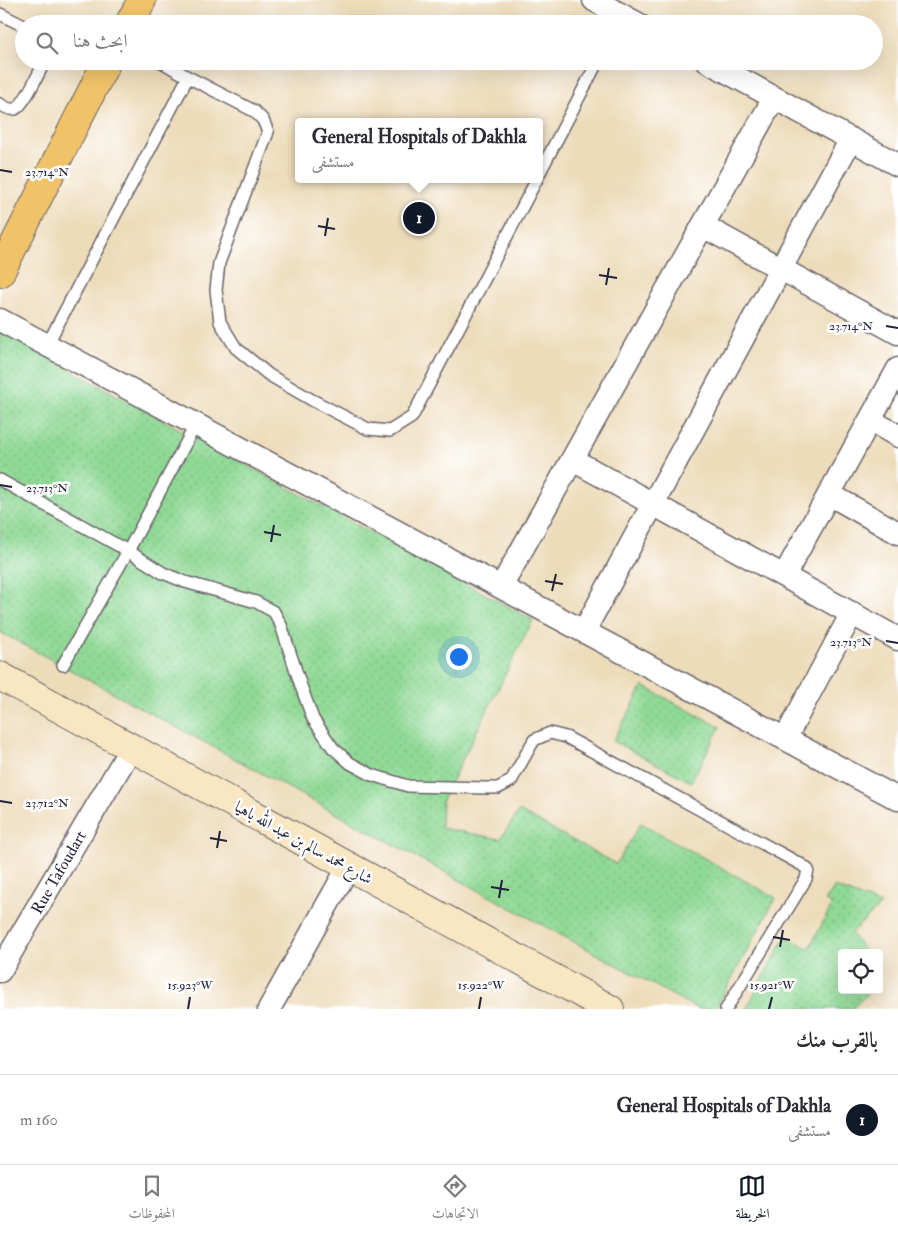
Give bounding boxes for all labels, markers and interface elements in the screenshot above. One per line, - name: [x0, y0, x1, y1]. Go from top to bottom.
- search box: [15, 15, 883, 70]
- icon: search: [33, 29, 61, 57]
- text: ابحث هنا: [73, 29, 128, 53]
- popup: [295, 118, 543, 183]
- text: General Hospitals of Dakhla: [312, 125, 526, 149]
- text: مستشفى: [312, 152, 355, 172]
- text: 23.714°N: [25, 165, 69, 180]
- pin: 1: [403, 199, 435, 237]
- text: 23.714°N: [829, 319, 873, 334]
- text: 23.713°N: [26, 481, 68, 496]
- text: 23.713°N: [830, 635, 872, 650]
- your location: [446, 644, 472, 670]
- street label: شارع محمد سالم بن عبد الله باهيا: [229, 794, 378, 893]
- text: 23.712°N: [25, 796, 69, 811]
- street label: Rue Tafoudart: [27, 827, 91, 918]
- map controls: [838, 949, 883, 994]
- button: locate: [838, 949, 883, 994]
- text: 15.923°W: [168, 978, 213, 993]
- text: 15.922°W: [458, 978, 505, 993]
- text: 15.921°W: [750, 978, 795, 993]
- text: بالقرب منك: [796, 1027, 878, 1054]
- text: General Hospitals of Dakhla: [617, 1094, 831, 1118]
- text: 160 m: [20, 1110, 58, 1130]
- text: 1: [859, 1110, 865, 1130]
- text: مستشفى: [788, 1121, 831, 1141]
- tab: المحفوظات: [129, 1172, 175, 1227]
- tab: الاتجاهات: [432, 1172, 478, 1227]
- tab: الخريطة: [735, 1172, 770, 1227]

